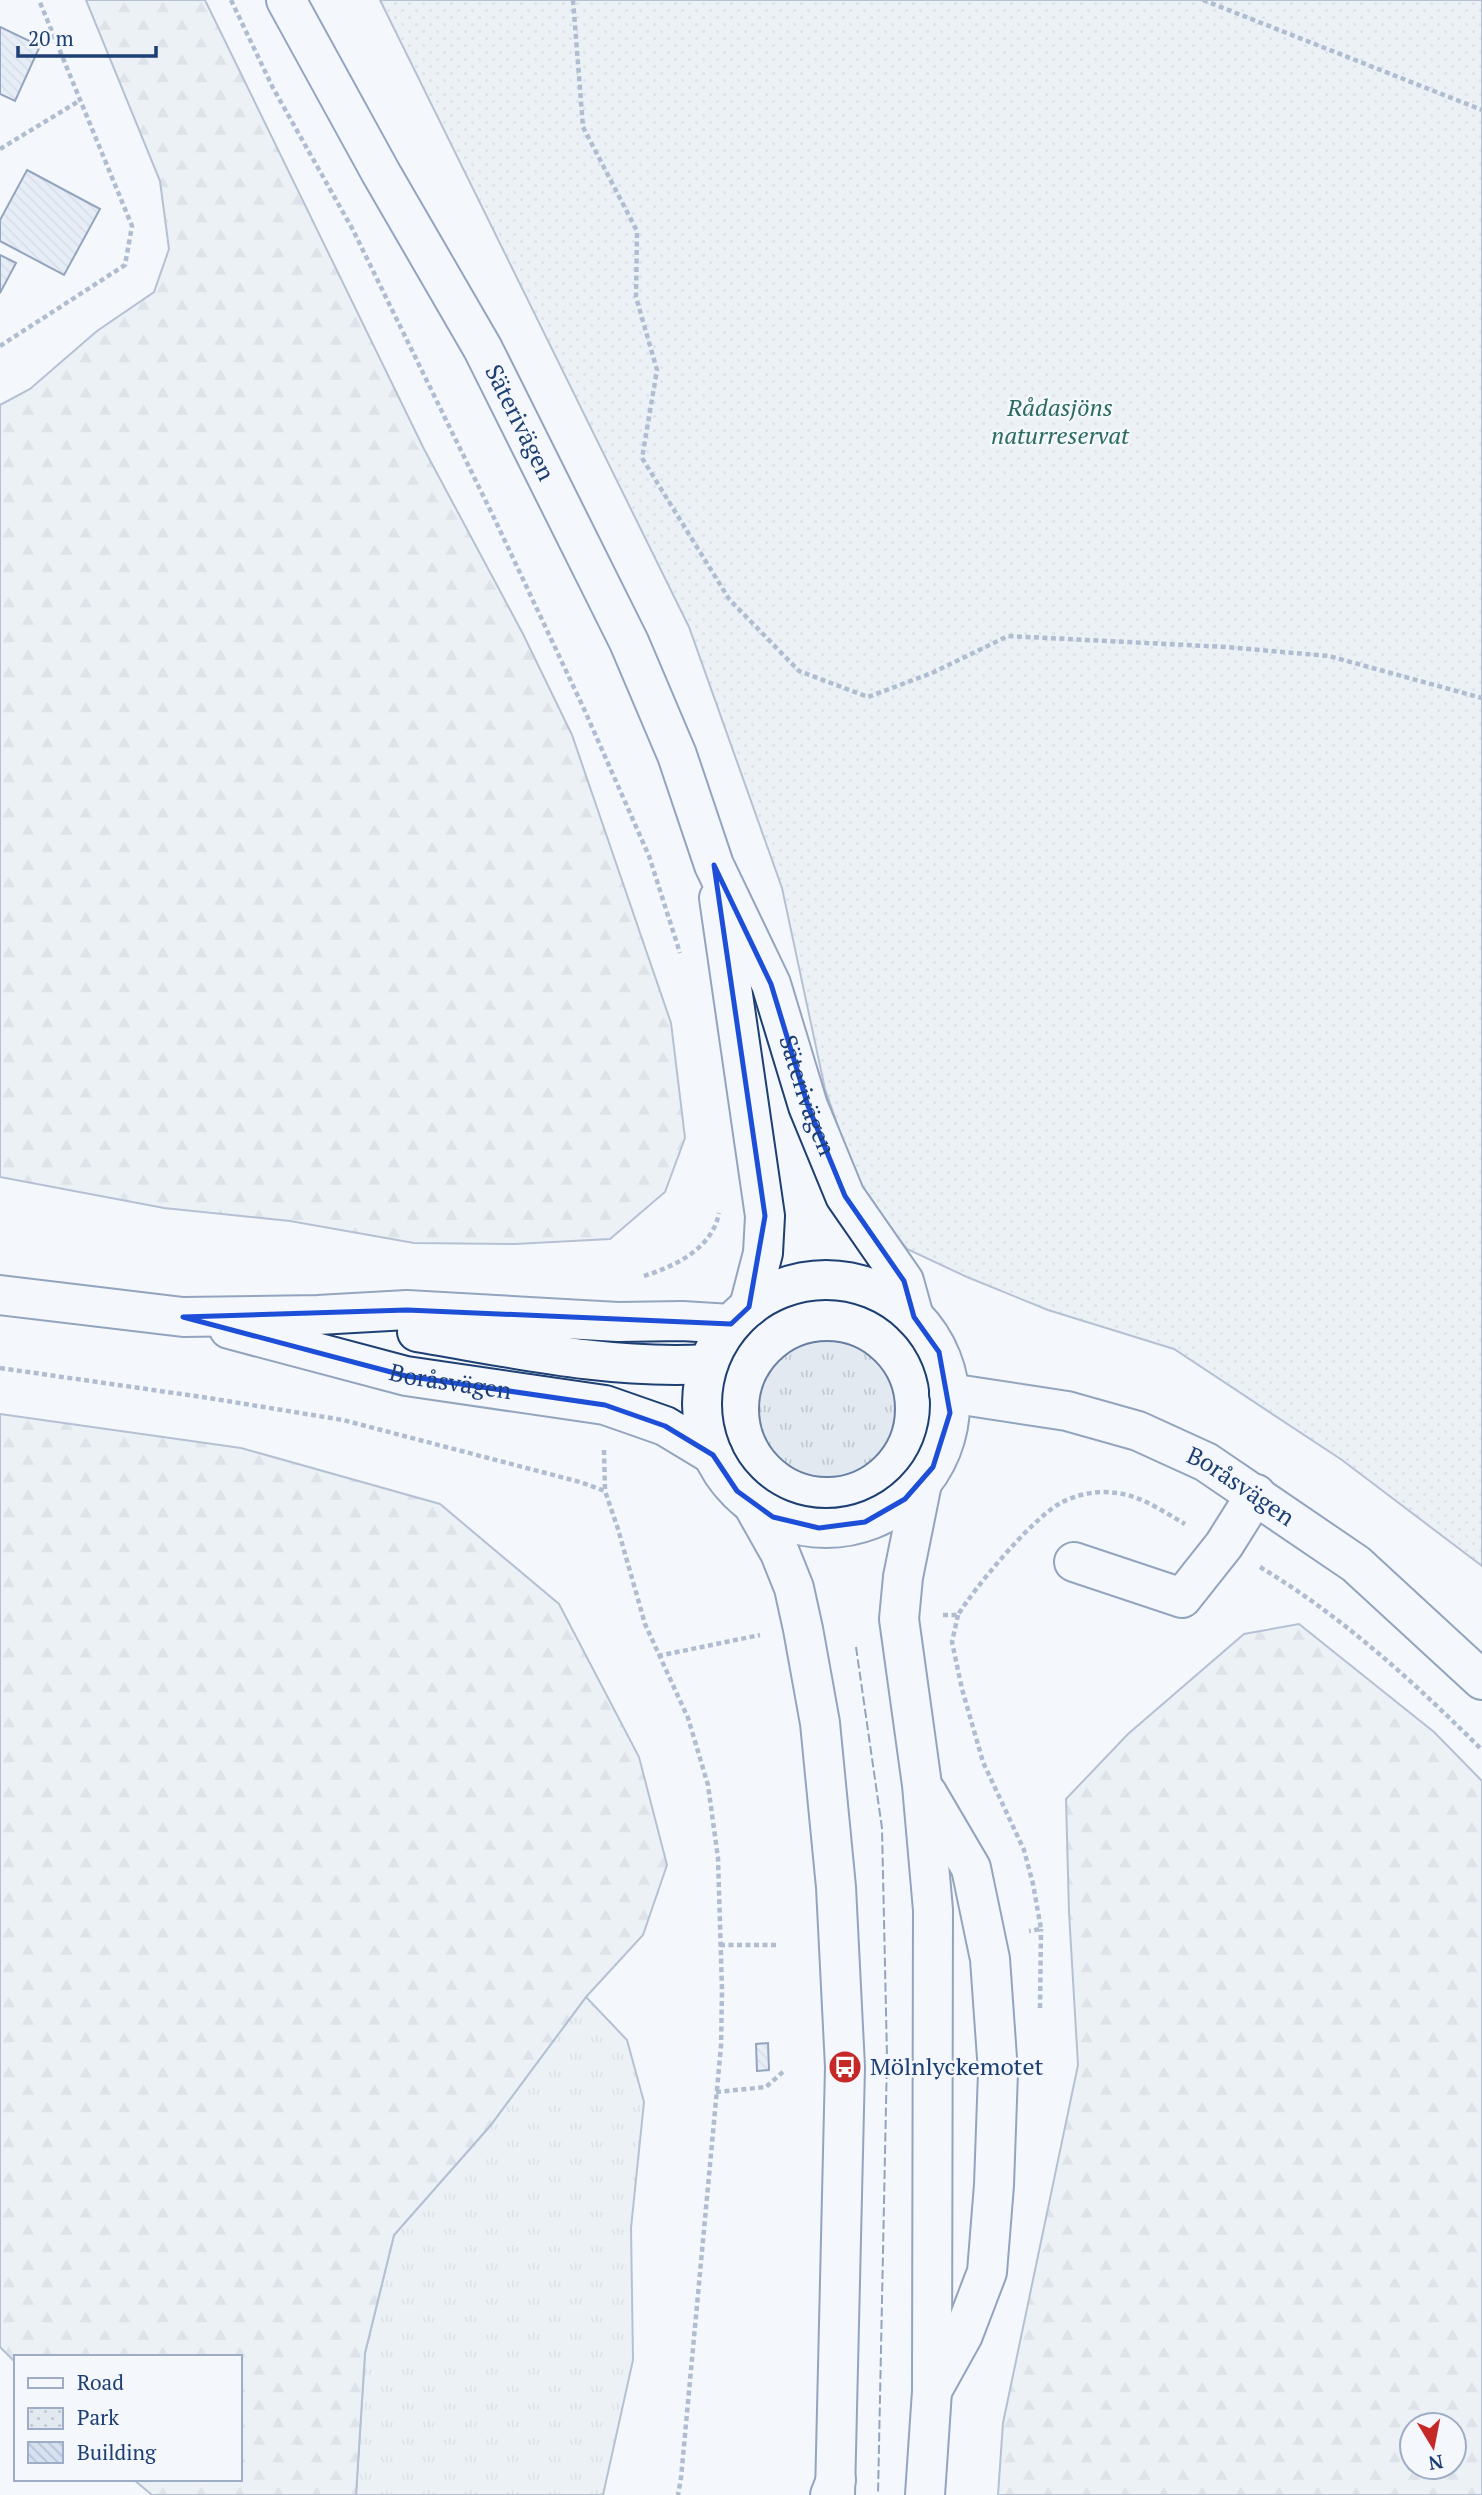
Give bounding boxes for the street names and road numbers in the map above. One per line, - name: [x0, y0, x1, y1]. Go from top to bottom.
- street label: Säterivägen: [478, 359, 563, 486]
- street label: Säterivägen: [772, 1031, 844, 1160]
- street label: Boråsvägen: [386, 1355, 514, 1406]
- street label: Boråsvägen: [1182, 1438, 1301, 1533]

